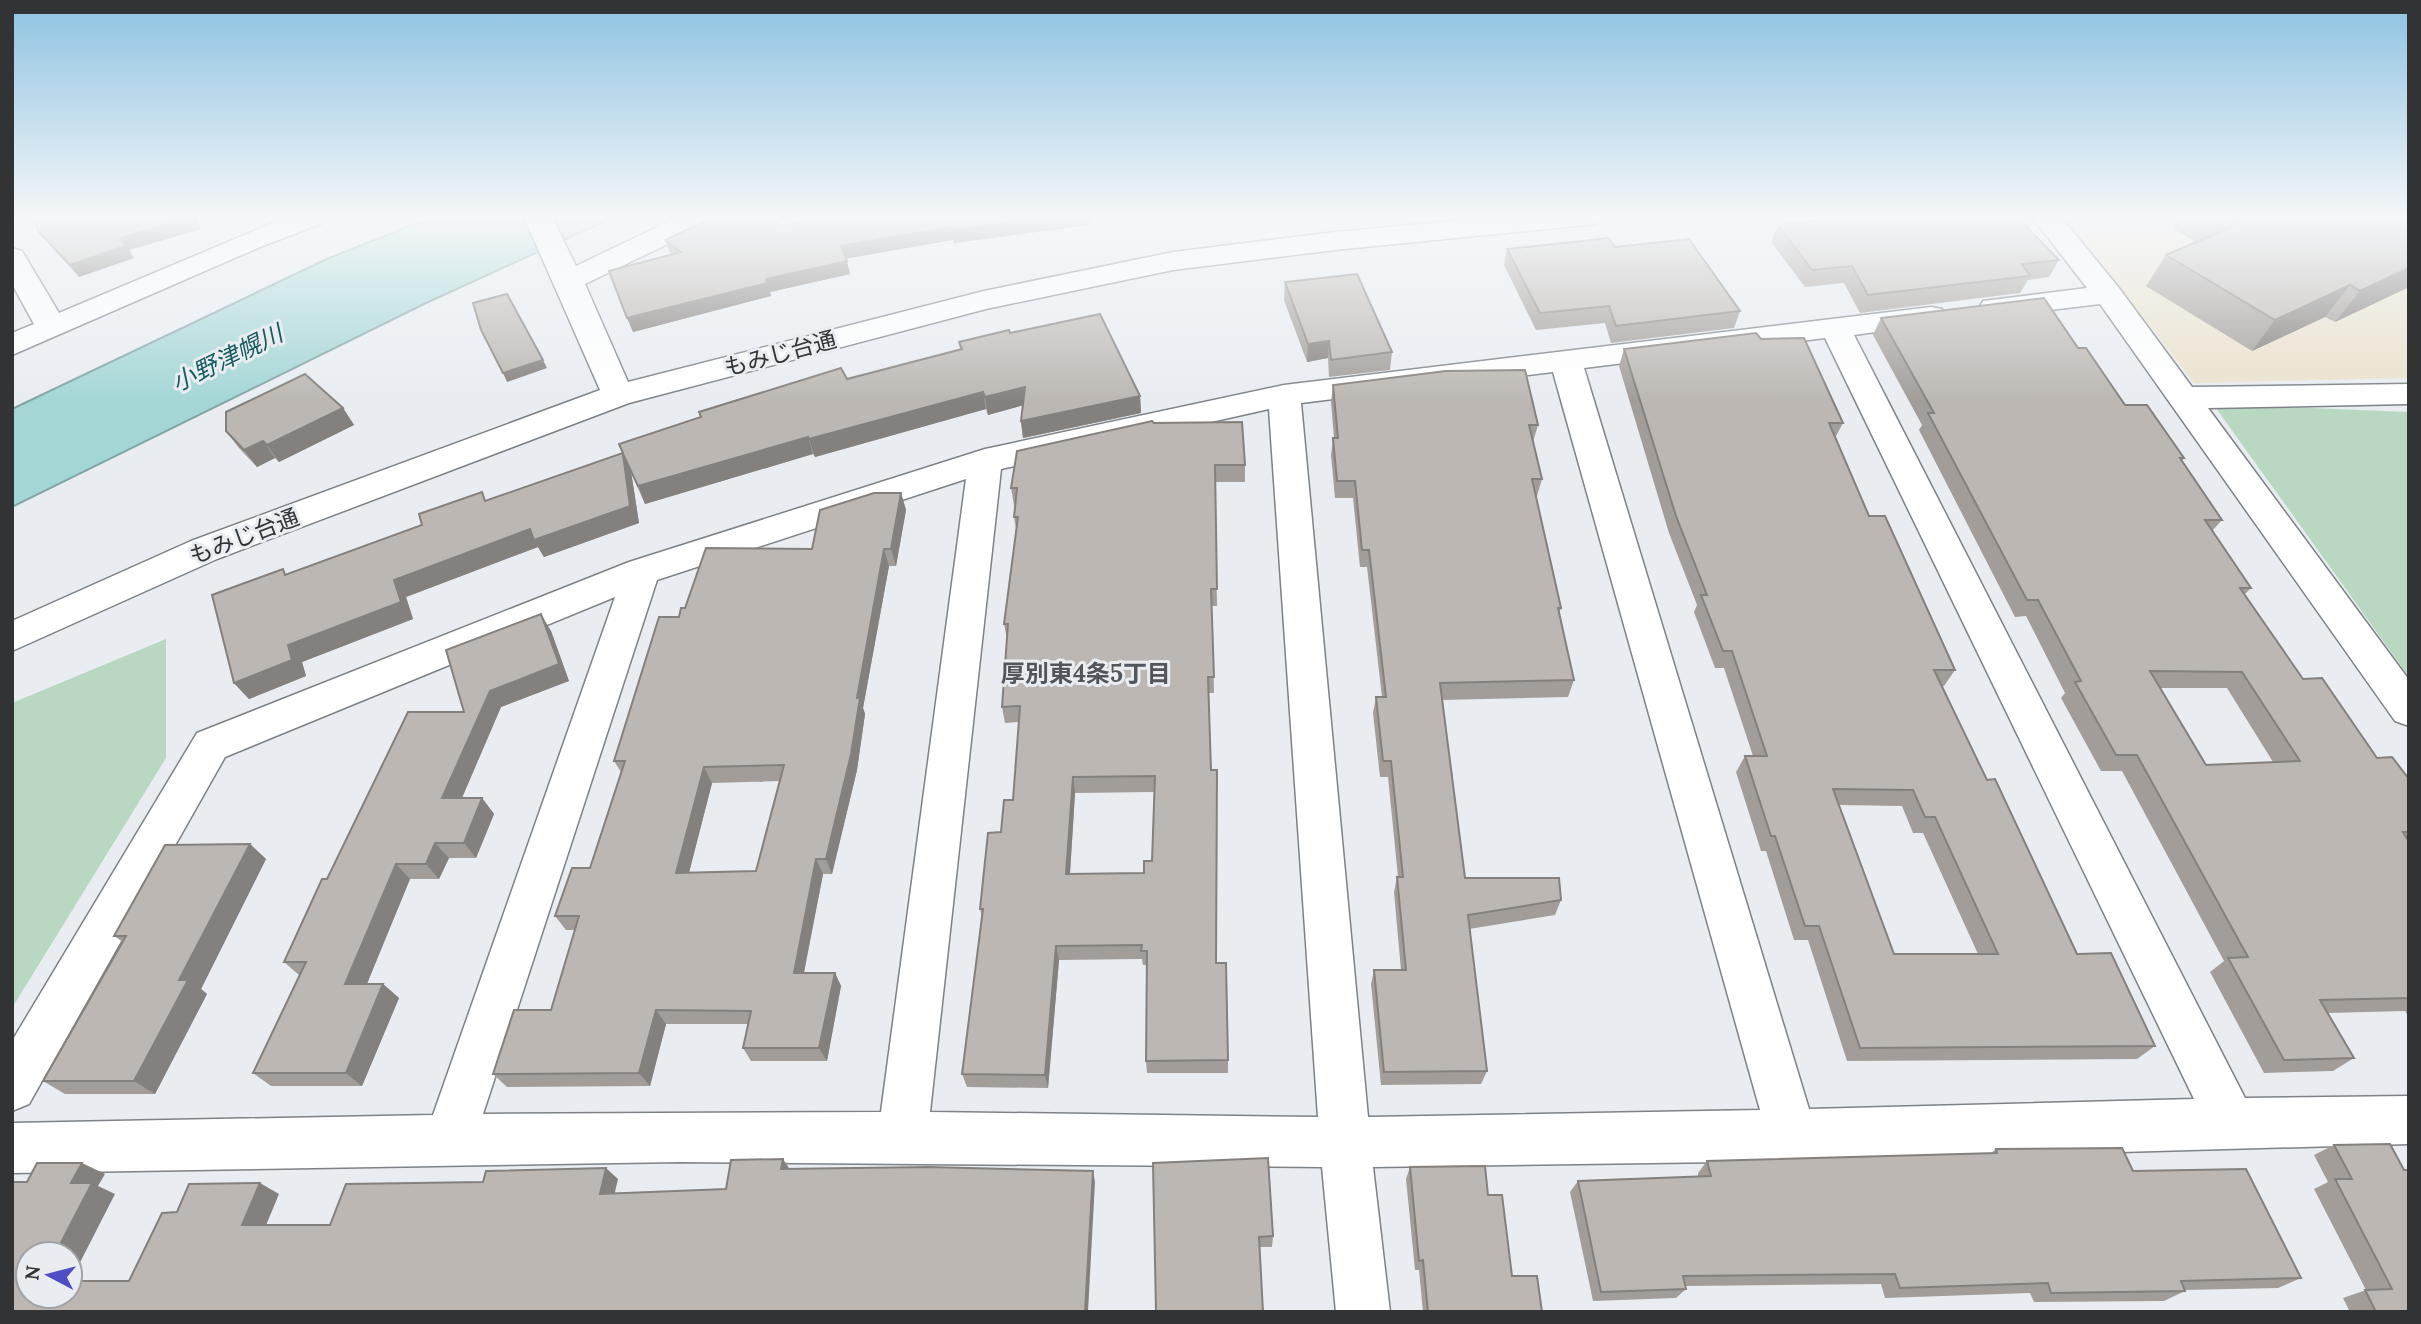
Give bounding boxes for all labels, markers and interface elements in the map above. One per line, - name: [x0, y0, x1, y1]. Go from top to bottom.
- water label: 小野津幌川: [166, 316, 290, 398]
- street label: もみじ台通: [721, 324, 839, 382]
- street label: もみじ台通: [185, 502, 303, 570]
- district label: 厚別東4条5丁目: [1001, 658, 1171, 689]
- north arrow: [14, 1240, 84, 1310]
- text: N: [19, 1264, 45, 1282]

